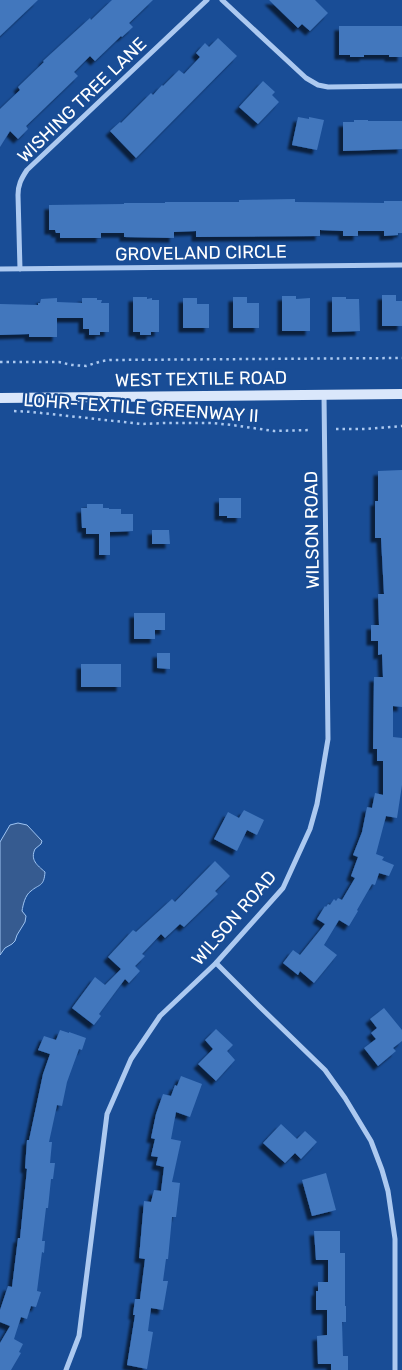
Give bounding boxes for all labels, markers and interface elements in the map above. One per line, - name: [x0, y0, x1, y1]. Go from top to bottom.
- street label: WISHING TREE LANE: [13, 33, 151, 167]
- street label: GROVELAND CIRCLE: [115, 241, 287, 265]
- street label: WEST TEXTILE ROAD: [115, 367, 287, 391]
- street label: LOHR-TEXTILE GREENWAY II: [23, 389, 259, 427]
- street label: WILSON ROAD: [300, 471, 324, 589]
- street label: WILSON ROAD: [187, 866, 281, 970]

